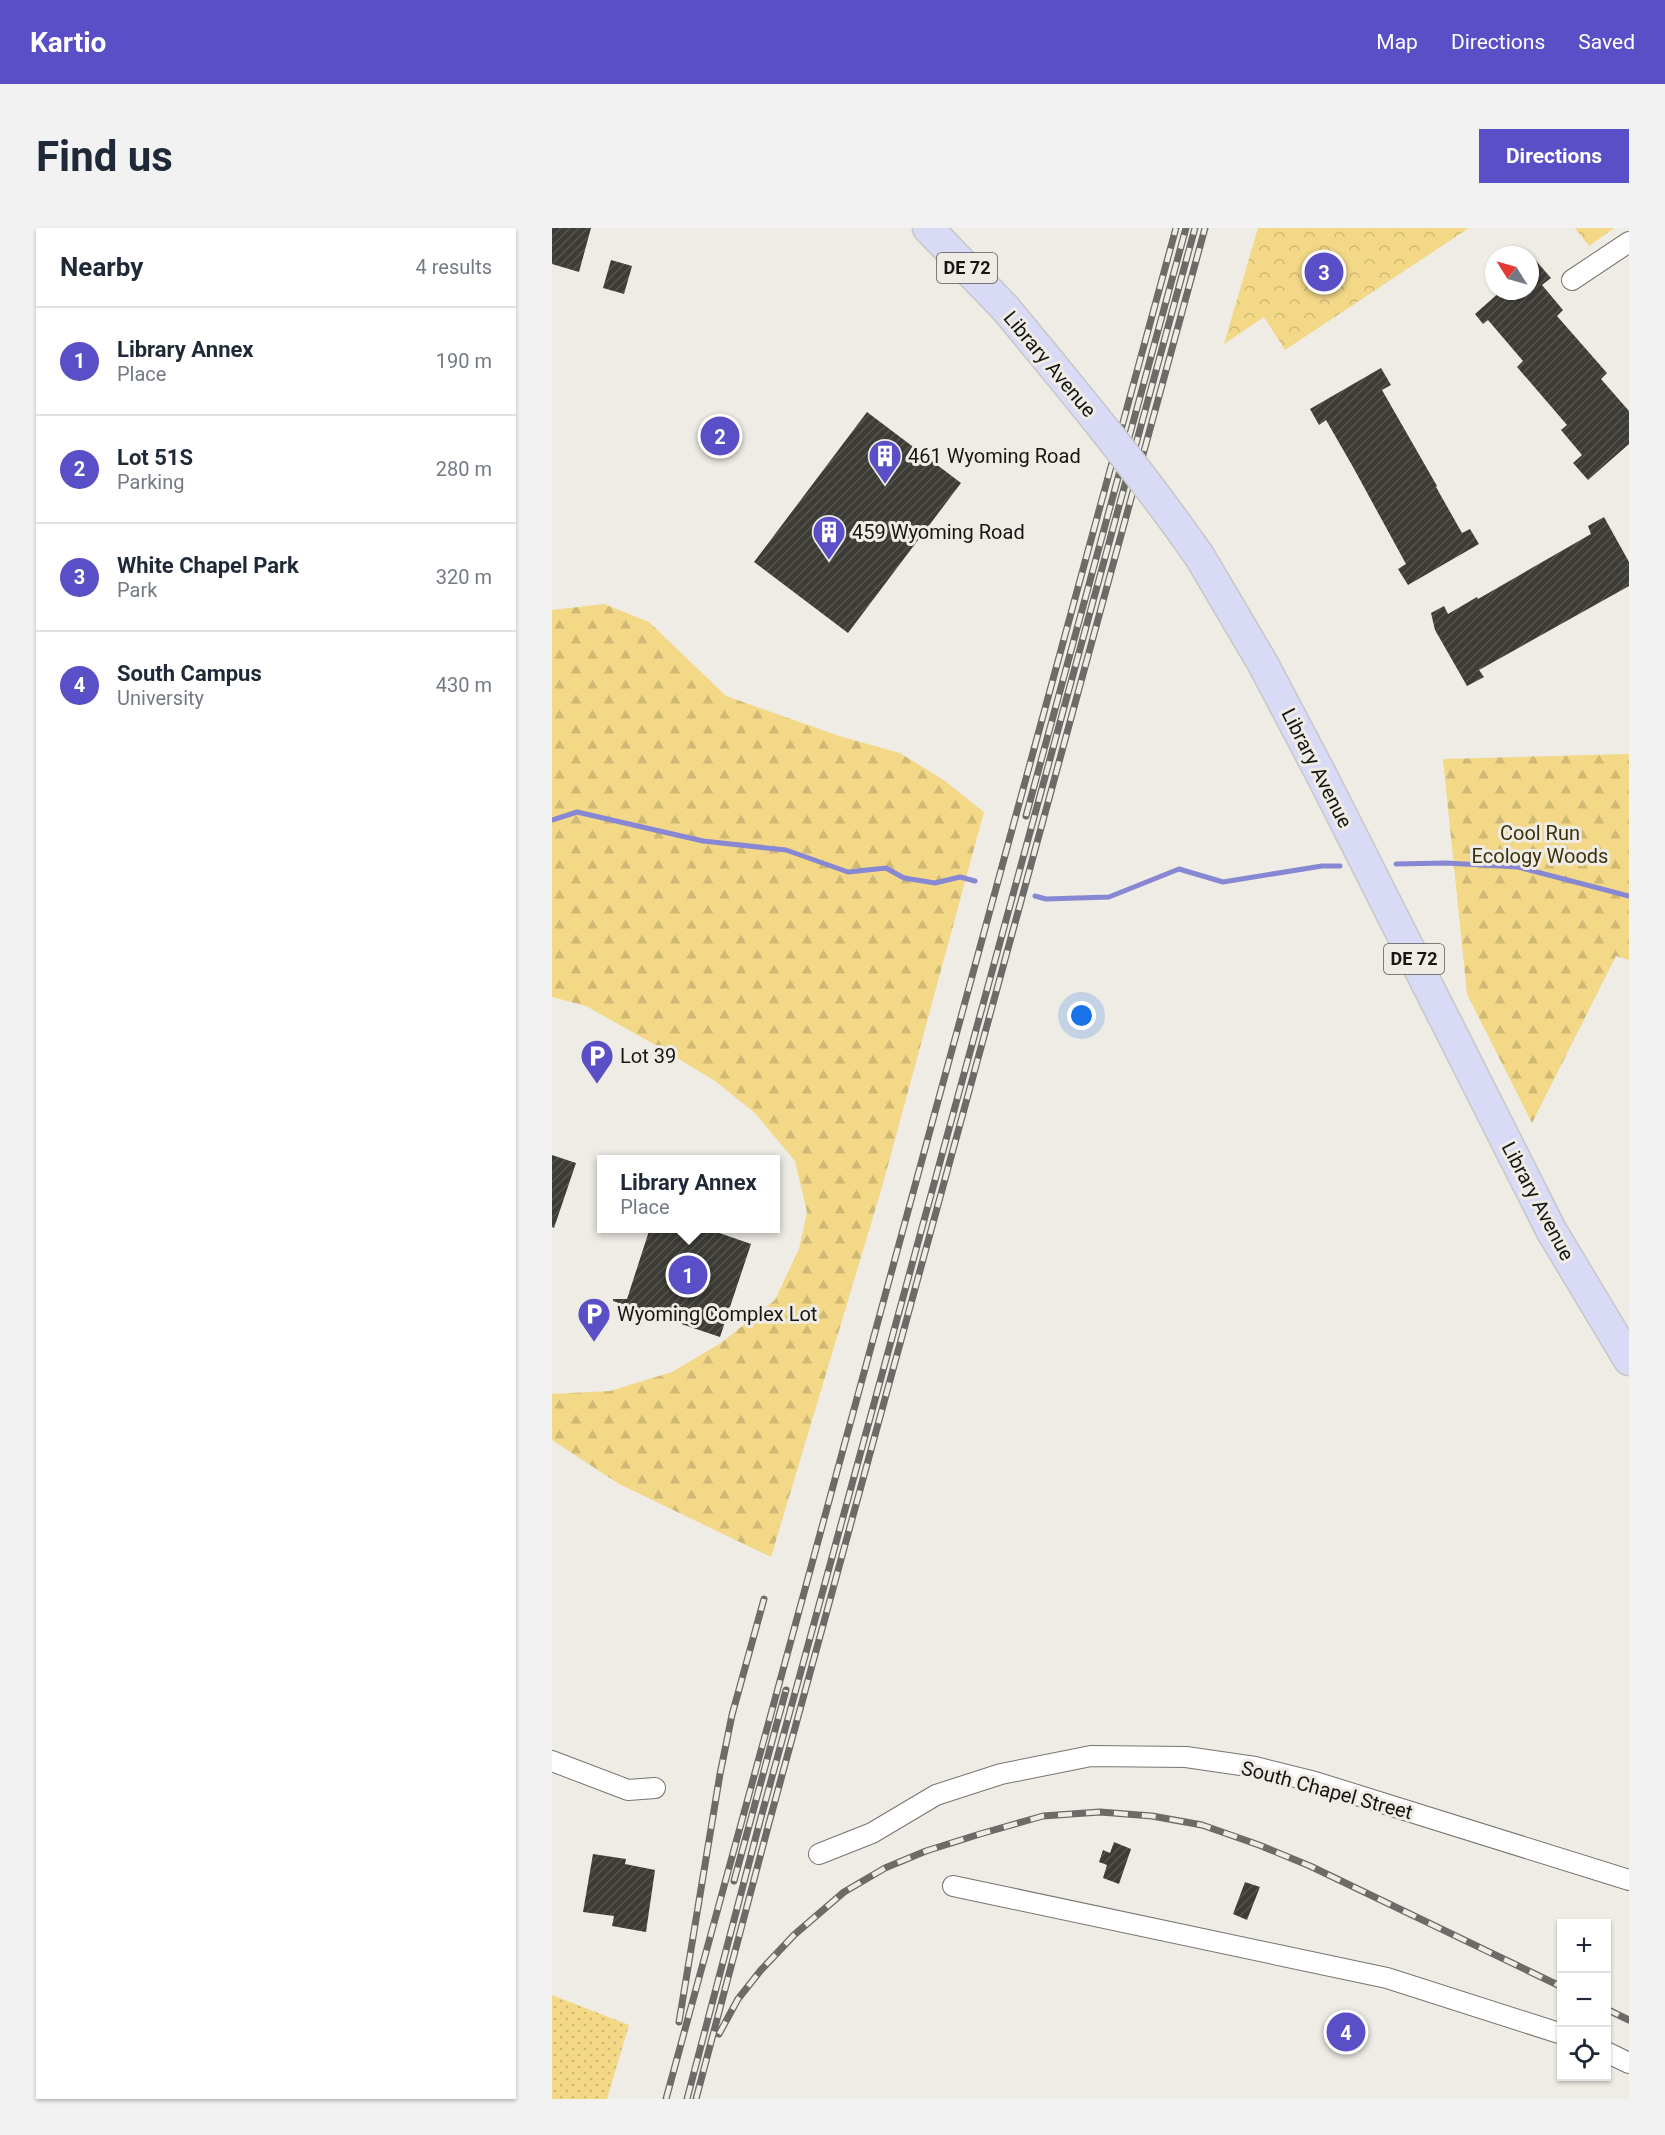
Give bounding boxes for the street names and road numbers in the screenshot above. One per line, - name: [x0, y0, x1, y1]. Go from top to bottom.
- road number: DE 72: [937, 253, 997, 283]
- street label: Library Avenue: [999, 306, 1101, 422]
- street label: Library Avenue: [1277, 704, 1357, 832]
- road number: DE 72: [1384, 944, 1444, 974]
- street label: Library Avenue: [1497, 1138, 1579, 1264]
- street label: South Chapel Street: [1239, 1756, 1415, 1824]

